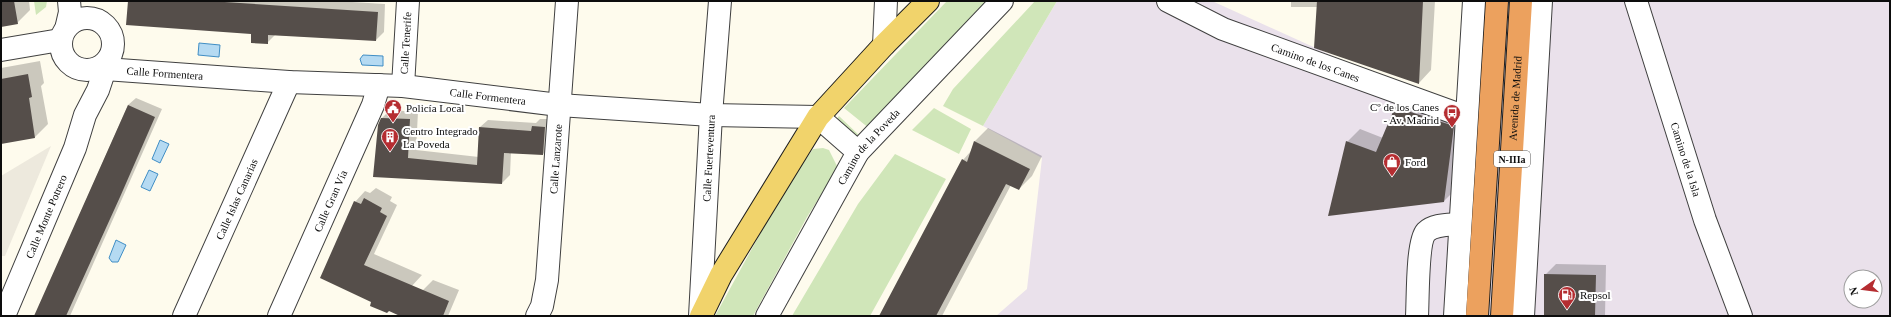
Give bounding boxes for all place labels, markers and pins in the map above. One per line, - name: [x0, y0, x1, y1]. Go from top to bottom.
- public building icon: Policía Local: [383, 98, 403, 123]
- place label: Cº de los Canes - Av. Madrid: [1370, 101, 1439, 126]
- place label: Policía Local: [406, 102, 464, 114]
- bus stop icon: Cº de los Canes - Av. Madrid: [1442, 103, 1462, 128]
- place label: Centro Integrado La Poveda: [403, 125, 478, 150]
- building icon: Centro Integrado La Poveda: [380, 127, 400, 152]
- shop icon: Ford: [1382, 152, 1402, 177]
- place label: Ford: [1405, 156, 1426, 168]
- fuel station icon: Repsol: [1557, 285, 1577, 310]
- place label: Repsol: [1580, 289, 1611, 301]

